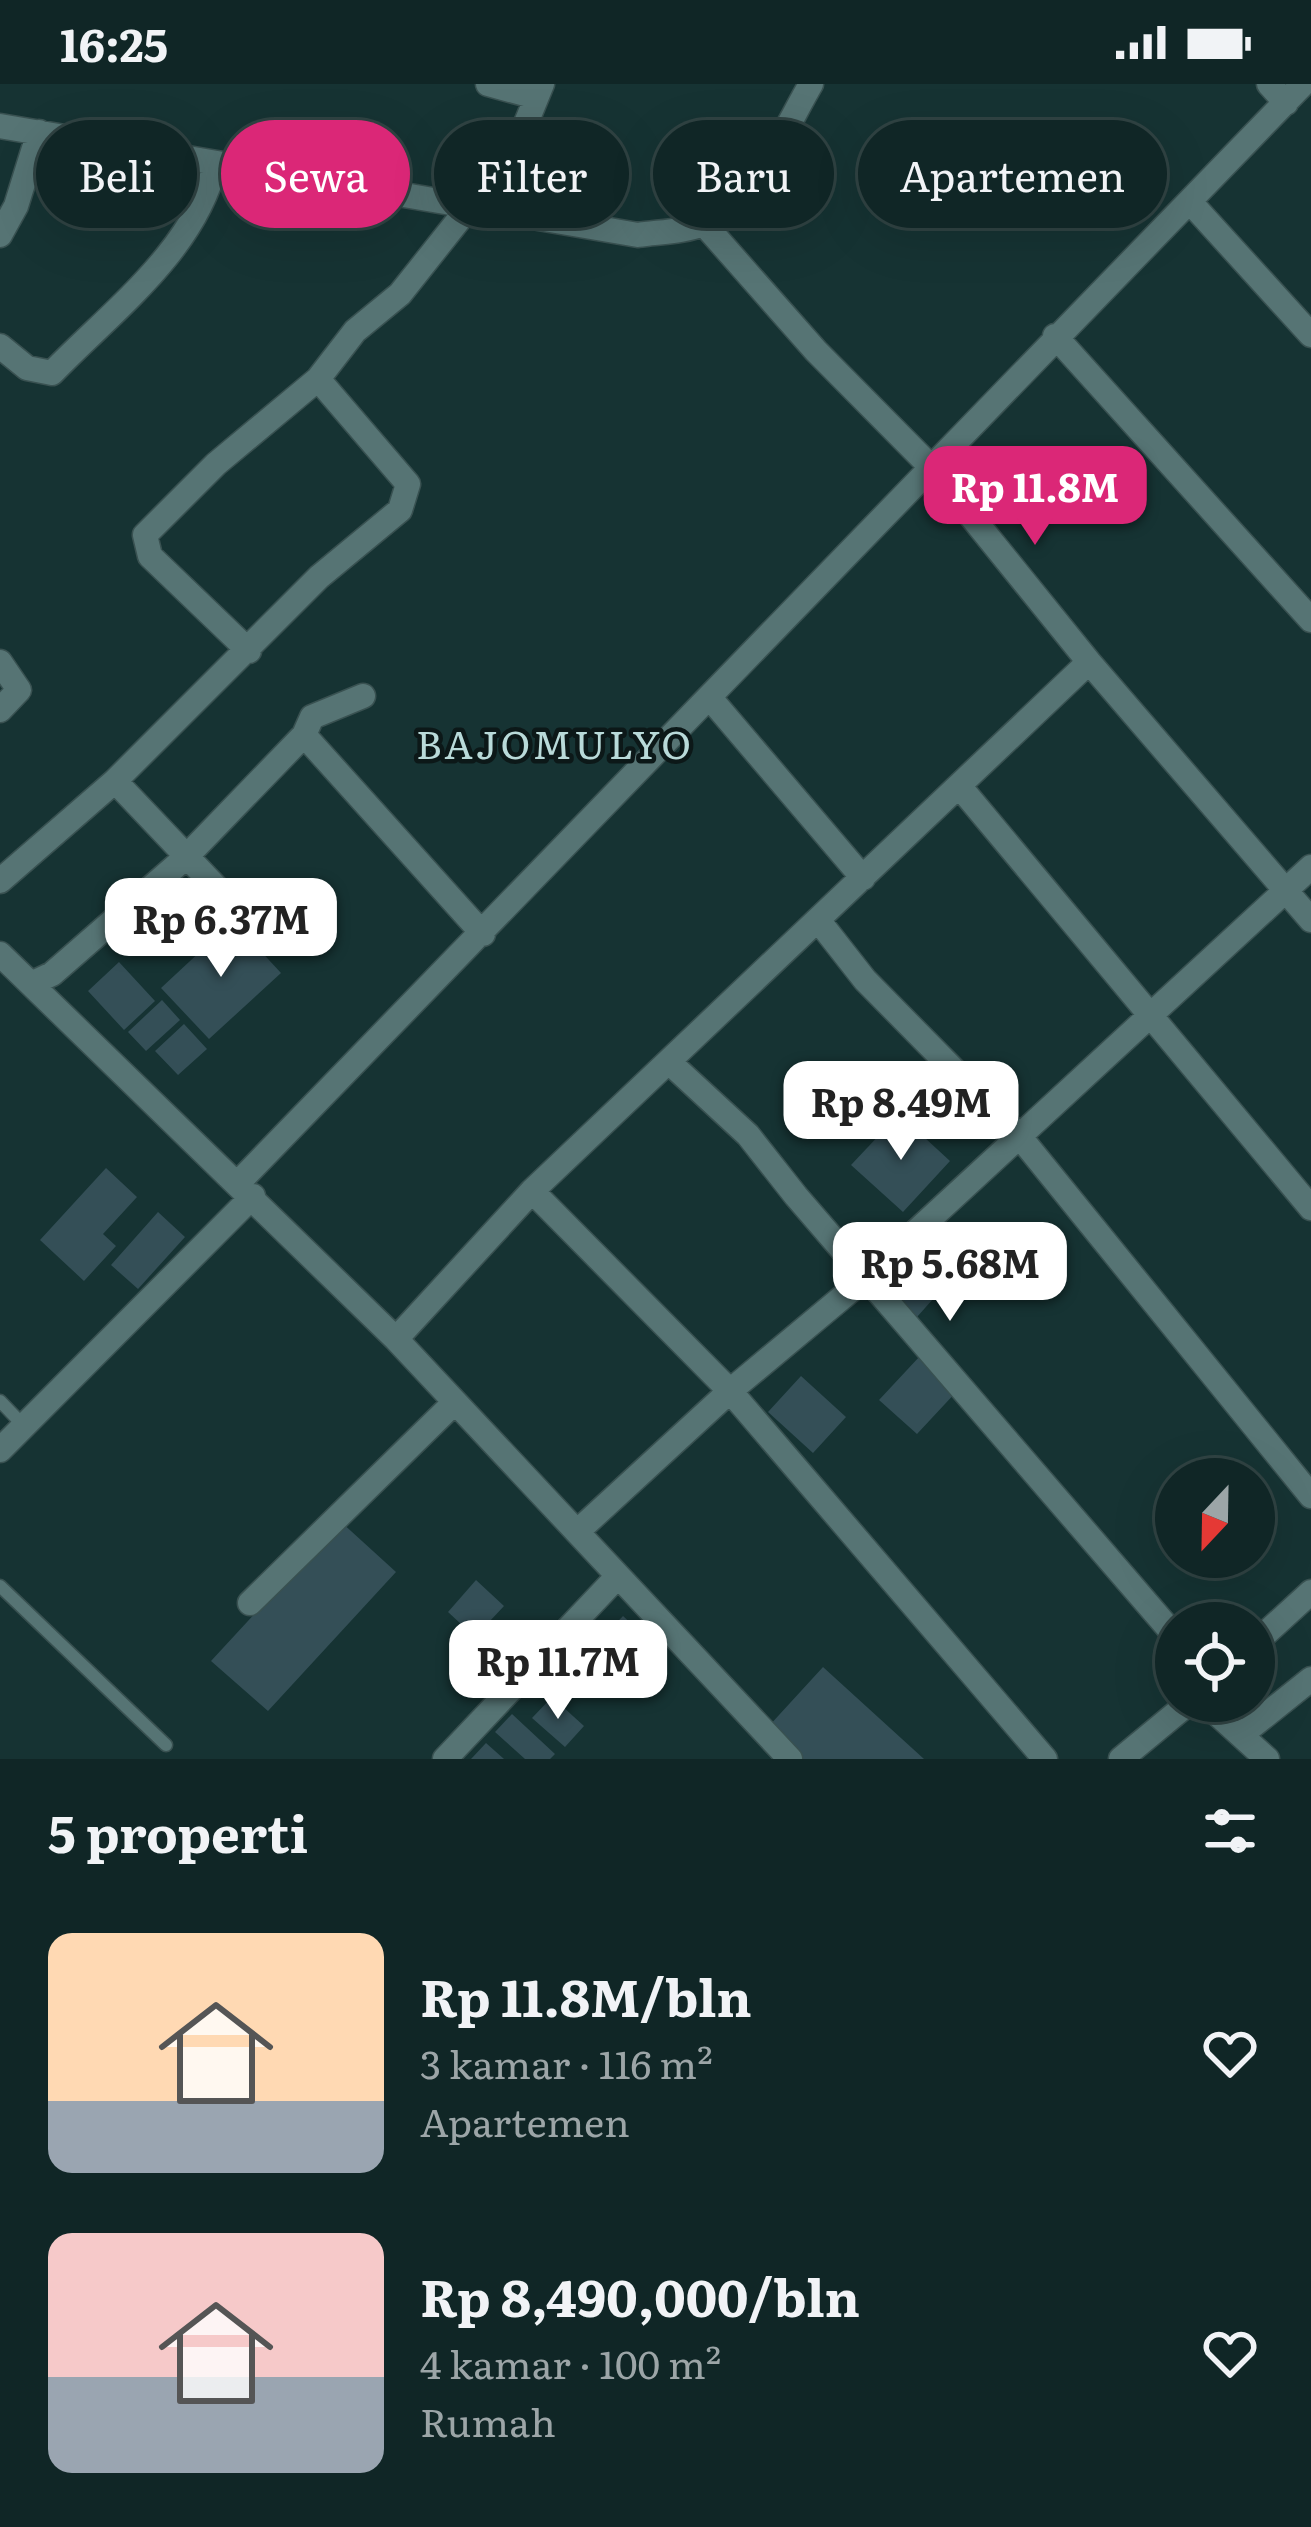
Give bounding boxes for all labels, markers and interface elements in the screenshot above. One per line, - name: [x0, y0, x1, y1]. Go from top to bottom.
- text: 16:25: [60, 9, 168, 76]
- chip: Beli: [36, 120, 197, 228]
- chip: Sewa: [221, 120, 410, 228]
- chip: Filter: [434, 120, 629, 228]
- chip: Baru: [653, 120, 834, 228]
- chip: Apartemen: [858, 120, 1167, 228]
- pin: Rp 11.8M: [911, 446, 1159, 548]
- text: Rp 11.8M: [951, 456, 1119, 514]
- district label: BAJOMULYO: [416, 713, 694, 771]
- pin: Rp 6.37M: [97, 878, 345, 980]
- text: Rp 6.37M: [132, 888, 310, 946]
- pin: Rp 8.49M: [777, 1061, 1025, 1163]
- text: Rp 8.49M: [810, 1071, 992, 1129]
- pin: Rp 5.68M: [826, 1222, 1074, 1324]
- text: Rp 5.68M: [860, 1232, 1040, 1290]
- north arrow: [1155, 1458, 1275, 1578]
- map controls: [1155, 1458, 1275, 1722]
- button: locate: [1155, 1602, 1275, 1722]
- pin: Rp 11.7M: [434, 1620, 682, 1722]
- text: Rp 11.7M: [476, 1630, 640, 1688]
- text: 5 properti: [48, 1793, 308, 1869]
- icon: filters: [1197, 1798, 1263, 1864]
- text: Rp 11.8M/bln: [420, 1957, 752, 2033]
- icon: home: [144, 1981, 288, 2125]
- icon: heart: [1197, 2020, 1263, 2086]
- text: 3 kamar · 116 m²: [420, 2033, 713, 2091]
- text: Apartemen: [420, 2091, 630, 2149]
- text: Rp 8,490,000/bln: [420, 2257, 860, 2333]
- icon: home: [144, 2281, 288, 2425]
- icon: heart: [1197, 2320, 1263, 2386]
- text: 4 kamar · 100 m²: [420, 2333, 721, 2391]
- text: Rumah: [420, 2391, 556, 2449]

